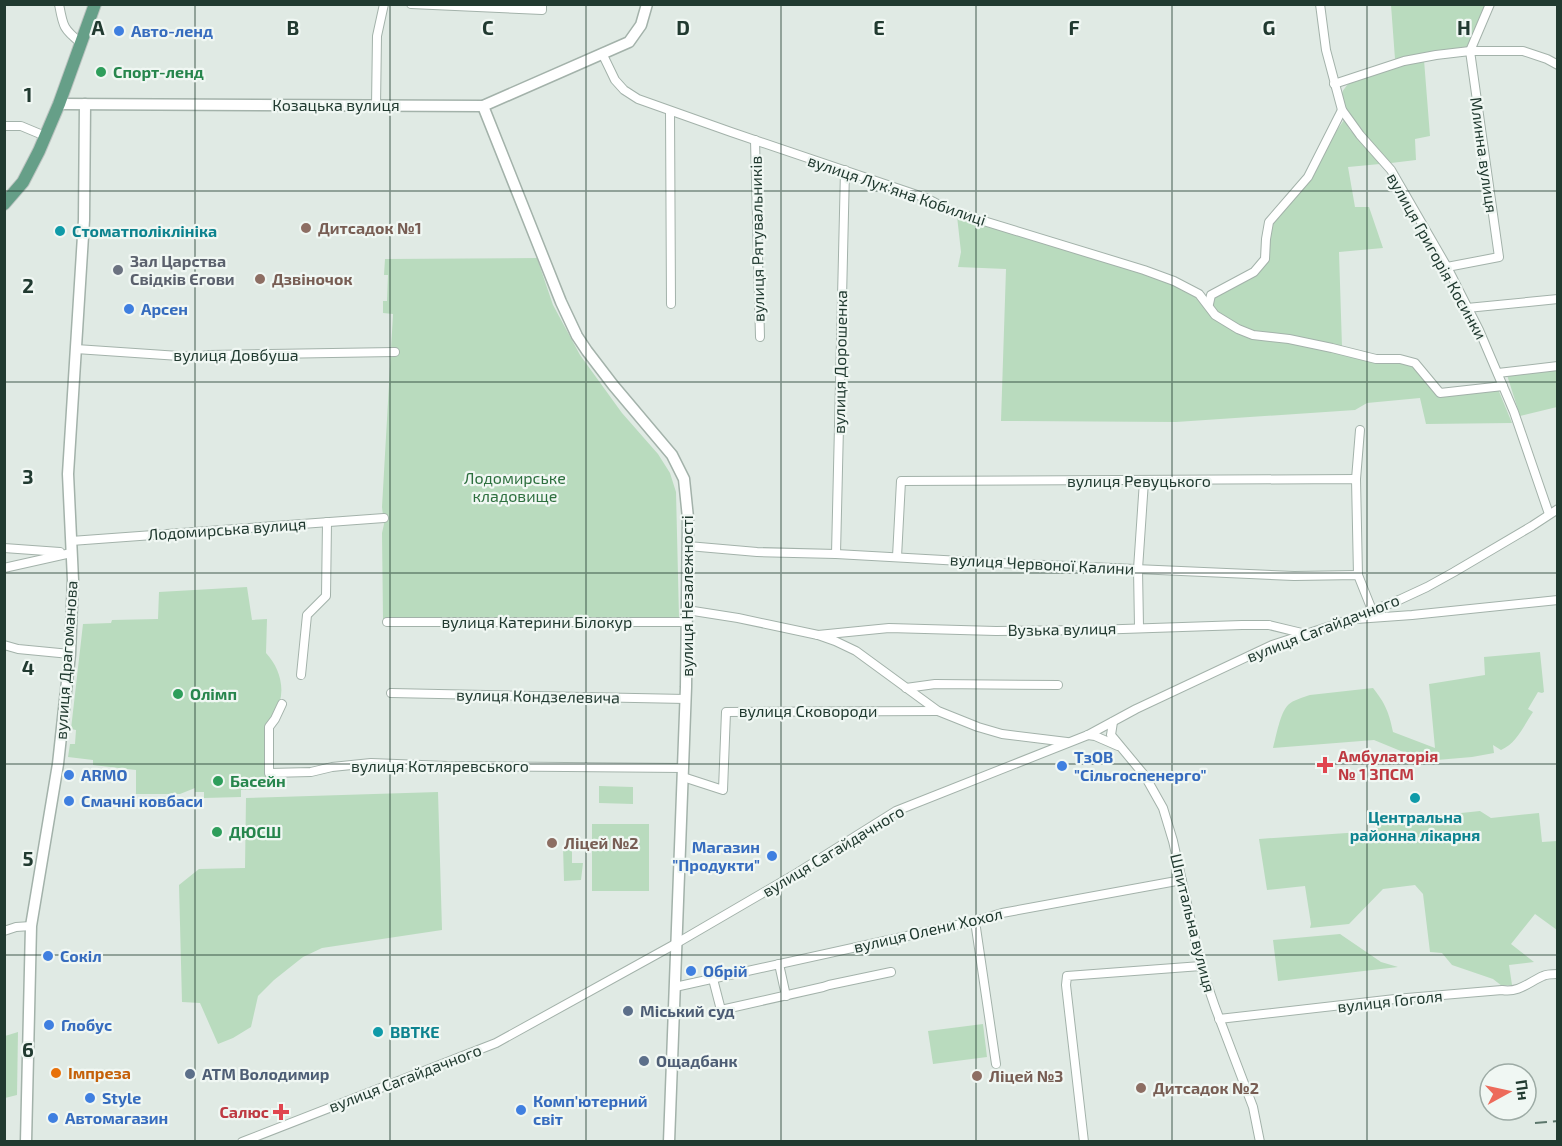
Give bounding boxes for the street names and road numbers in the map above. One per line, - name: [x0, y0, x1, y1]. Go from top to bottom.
- street label: Козацька вулиця: [272, 95, 400, 115]
- street label: Млинна вулиця: [1466, 96, 1502, 214]
- street label: вулиця Лукʼяна Кобилиці: [805, 150, 989, 230]
- street label: вулиця Рятувальників: [746, 156, 768, 322]
- street label: вулиця Григорія Косинки: [1383, 169, 1491, 343]
- street label: вулиця Дорошенка: [829, 290, 851, 434]
- street label: вулиця Довбуша: [173, 345, 299, 365]
- street label: вулиця Ревуцького: [1067, 471, 1211, 491]
- street label: Лодомирська вулиця: [147, 513, 307, 545]
- street label: вулиця Незалежності: [677, 515, 697, 677]
- street label: вулиця Червоної Калини: [949, 549, 1135, 579]
- street label: вулиця Драгоманова: [50, 580, 82, 740]
- street label: вулиця Сагайдачного: [1244, 590, 1402, 666]
- street label: вулиця Катерини Білокур: [442, 612, 632, 632]
- street label: Вузька вулиця: [1007, 618, 1117, 640]
- street label: вулиця Кондзелевича: [456, 685, 620, 707]
- street label: вулиця Сковороди: [739, 701, 877, 721]
- street label: вулиця Котляревського: [351, 756, 529, 776]
- street label: вулиця Сагайдачного: [758, 801, 908, 901]
- street label: Шпитальна вулиця: [1166, 851, 1220, 995]
- street label: вулиця Олени Хохол: [852, 903, 1004, 957]
- street label: вулиця Гоголя: [1336, 986, 1444, 1016]
- street label: вулиця Сагайдачного: [326, 1040, 484, 1116]

